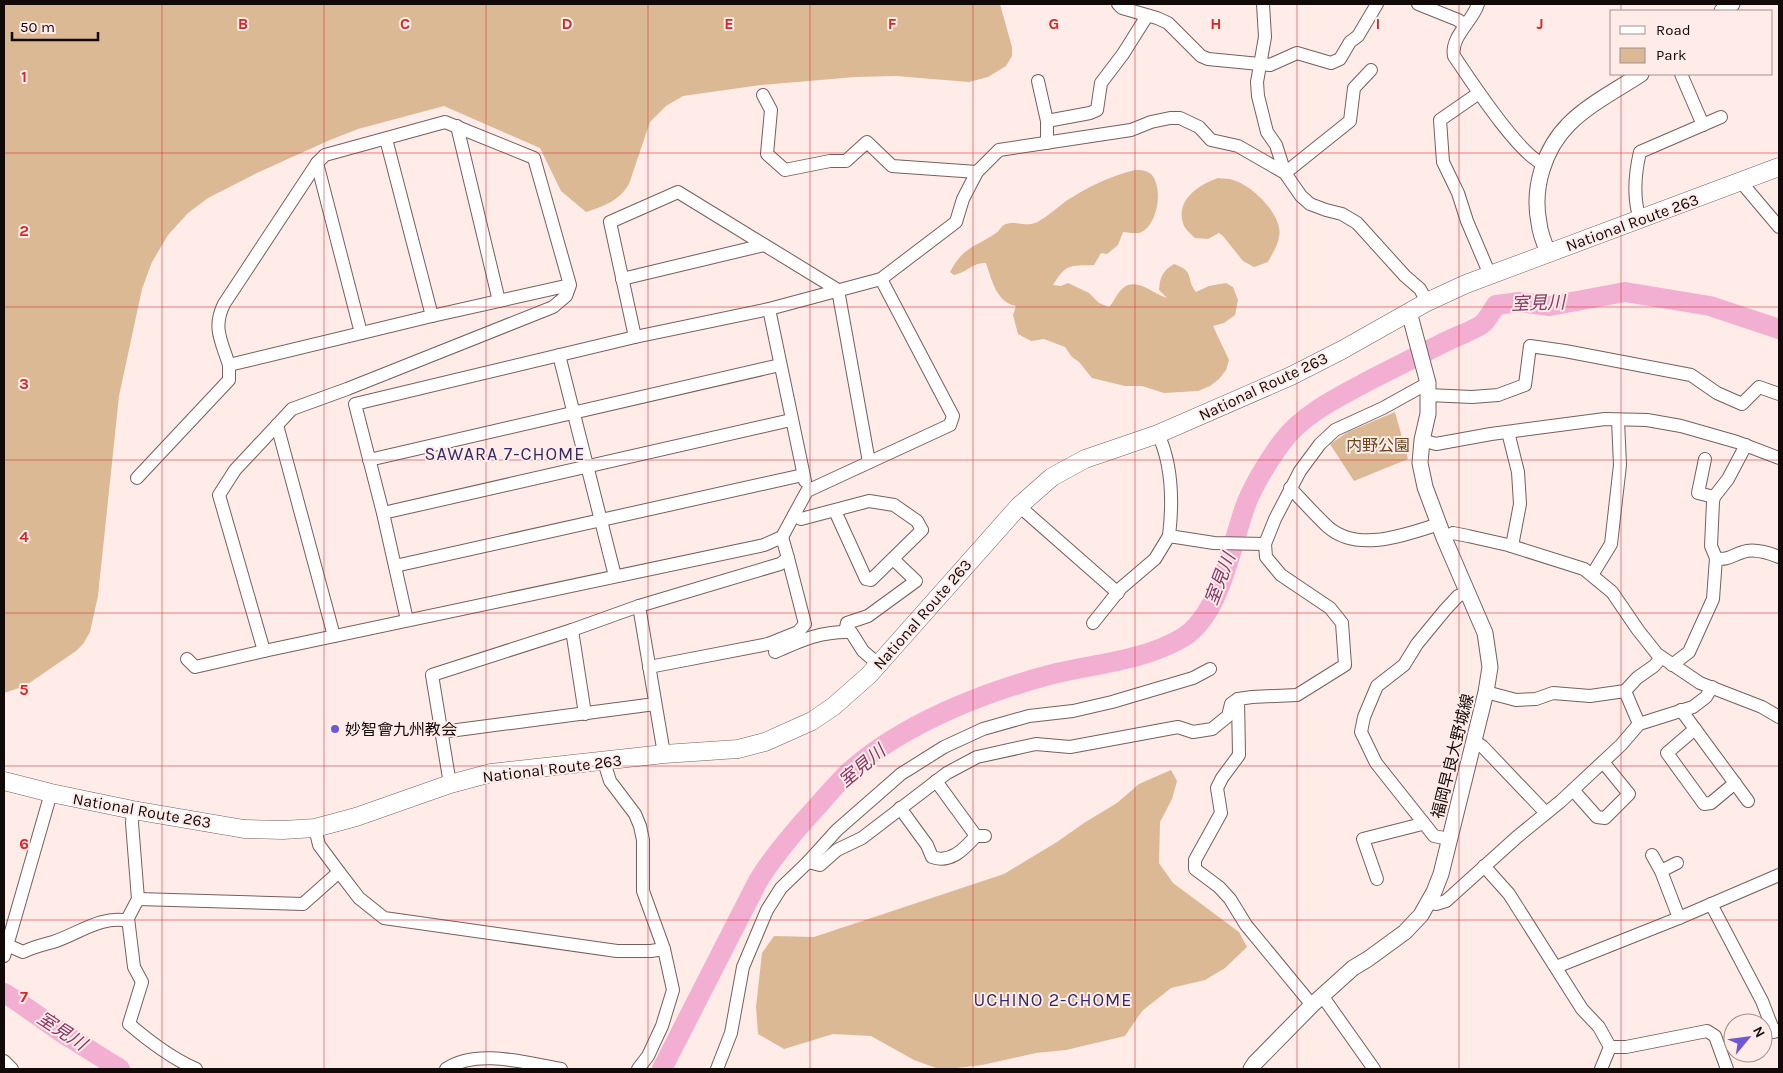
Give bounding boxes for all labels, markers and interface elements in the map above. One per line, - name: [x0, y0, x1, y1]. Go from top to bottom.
- scale bar: [12, 10, 99, 42]
- legend: [1610, 10, 1773, 75]
- text: B: [238, 14, 248, 33]
- text: C: [400, 14, 410, 33]
- text: D: [562, 14, 573, 33]
- text: E: [724, 14, 734, 33]
- text: F: [888, 14, 897, 33]
- text: G: [1049, 14, 1059, 33]
- text: H: [1210, 14, 1222, 33]
- text: I: [1376, 14, 1380, 33]
- text: J: [1536, 14, 1544, 33]
- text: 50 m: [20, 18, 55, 36]
- text: Road: [1656, 21, 1691, 39]
- text: Park: [1656, 46, 1686, 64]
- text: 1: [21, 67, 27, 86]
- street label: National Route 263: [1563, 190, 1701, 255]
- text: 2: [19, 221, 29, 240]
- water label: 室見川: [1511, 291, 1567, 315]
- street label: National Route 263: [1196, 348, 1331, 425]
- text: 3: [19, 374, 29, 393]
- park label: 内野公園: [1346, 436, 1410, 455]
- district label: SAWARA 7-CHOME: [425, 443, 585, 465]
- text: 4: [19, 527, 29, 546]
- water label: 室見川: [1200, 548, 1241, 608]
- street label: National Route 263: [869, 555, 976, 673]
- text: 5: [19, 680, 29, 699]
- street label: 福岡早良大野城線: [1428, 692, 1477, 821]
- place label: 妙智會九州教会: [345, 720, 457, 739]
- marker: 妙智會九州教会: [329, 723, 341, 735]
- water label: 室見川: [834, 739, 891, 792]
- street label: National Route 263: [481, 751, 623, 786]
- street label: National Route 263: [71, 789, 213, 832]
- text: 6: [19, 834, 29, 853]
- text: 7: [20, 987, 28, 1006]
- district label: UCHINO 2-CHOME: [974, 989, 1132, 1011]
- water label: 室見川: [33, 1007, 92, 1056]
- north arrow: [1723, 1013, 1773, 1063]
- text: N: [1749, 1023, 1769, 1040]

